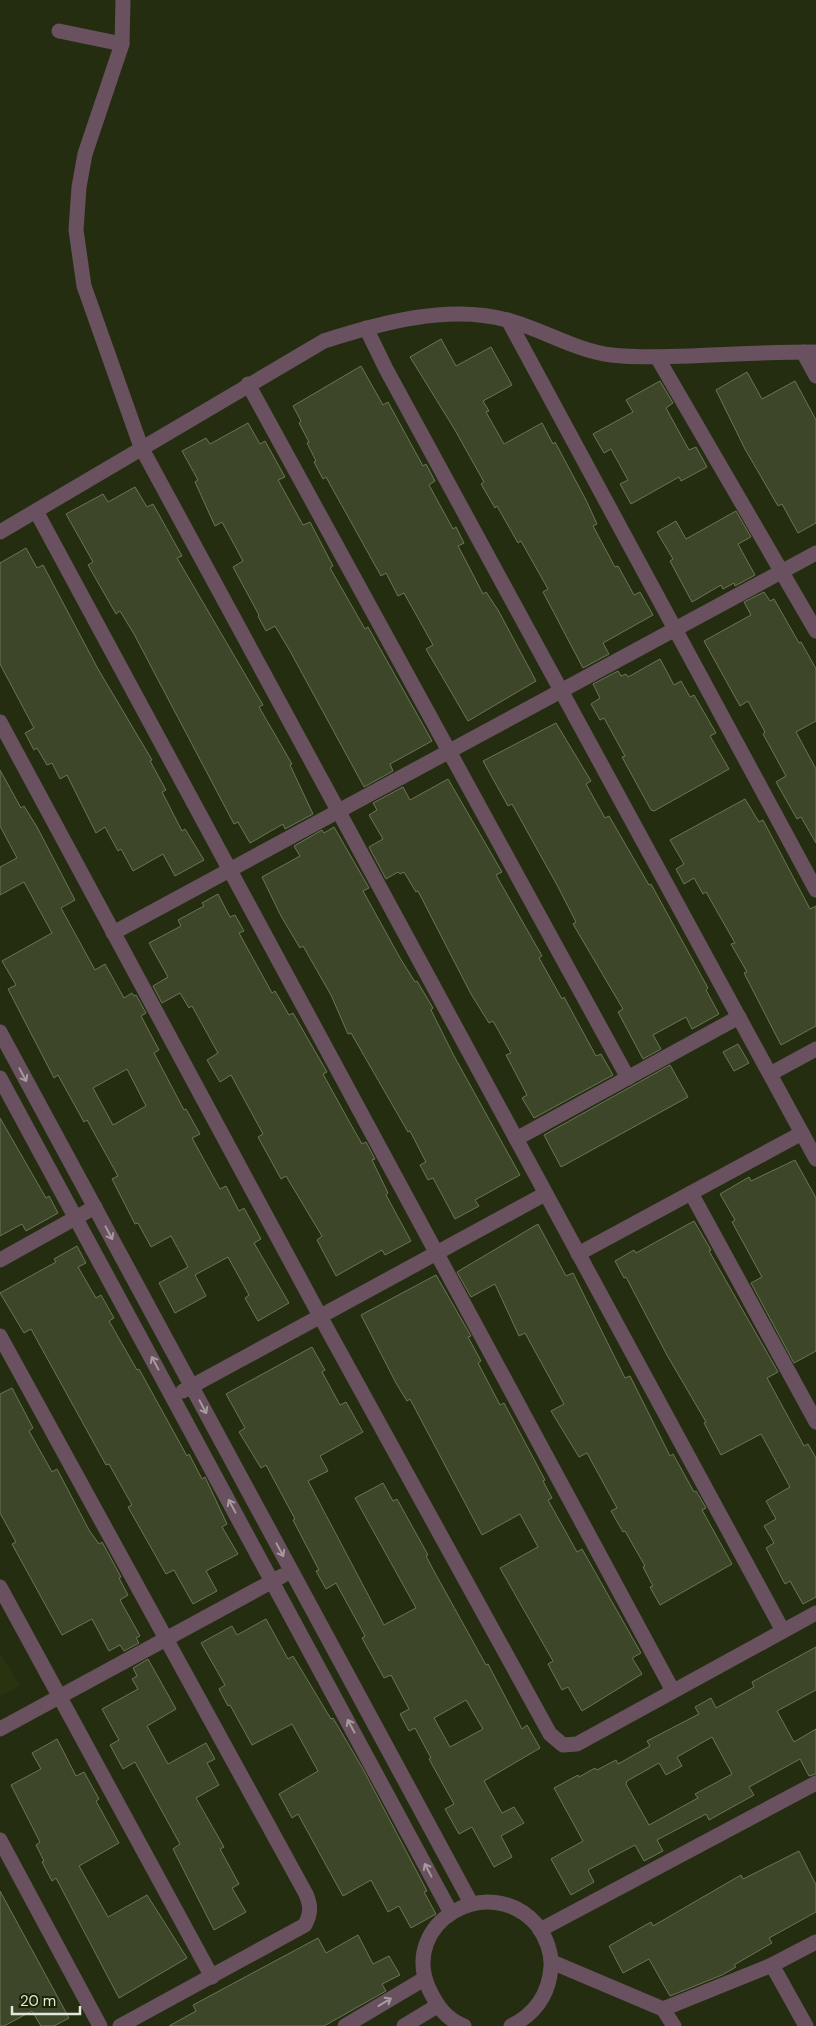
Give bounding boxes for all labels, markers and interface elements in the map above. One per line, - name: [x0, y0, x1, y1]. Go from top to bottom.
- one-way arrow: [18, 1067, 28, 1082]
- one-way arrow: [105, 1225, 114, 1240]
- one-way arrow: [150, 1356, 160, 1371]
- one-way arrow: [198, 1399, 208, 1414]
- one-way arrow: [227, 1499, 237, 1514]
- one-way arrow: [275, 1542, 285, 1557]
- one-way arrow: [346, 1719, 356, 1734]
- one-way arrow: [422, 1863, 432, 1877]
- scale bar: [12, 1984, 80, 2016]
- text: 20 m: [20, 1991, 56, 2011]
- one-way arrow: [377, 1997, 391, 2007]

